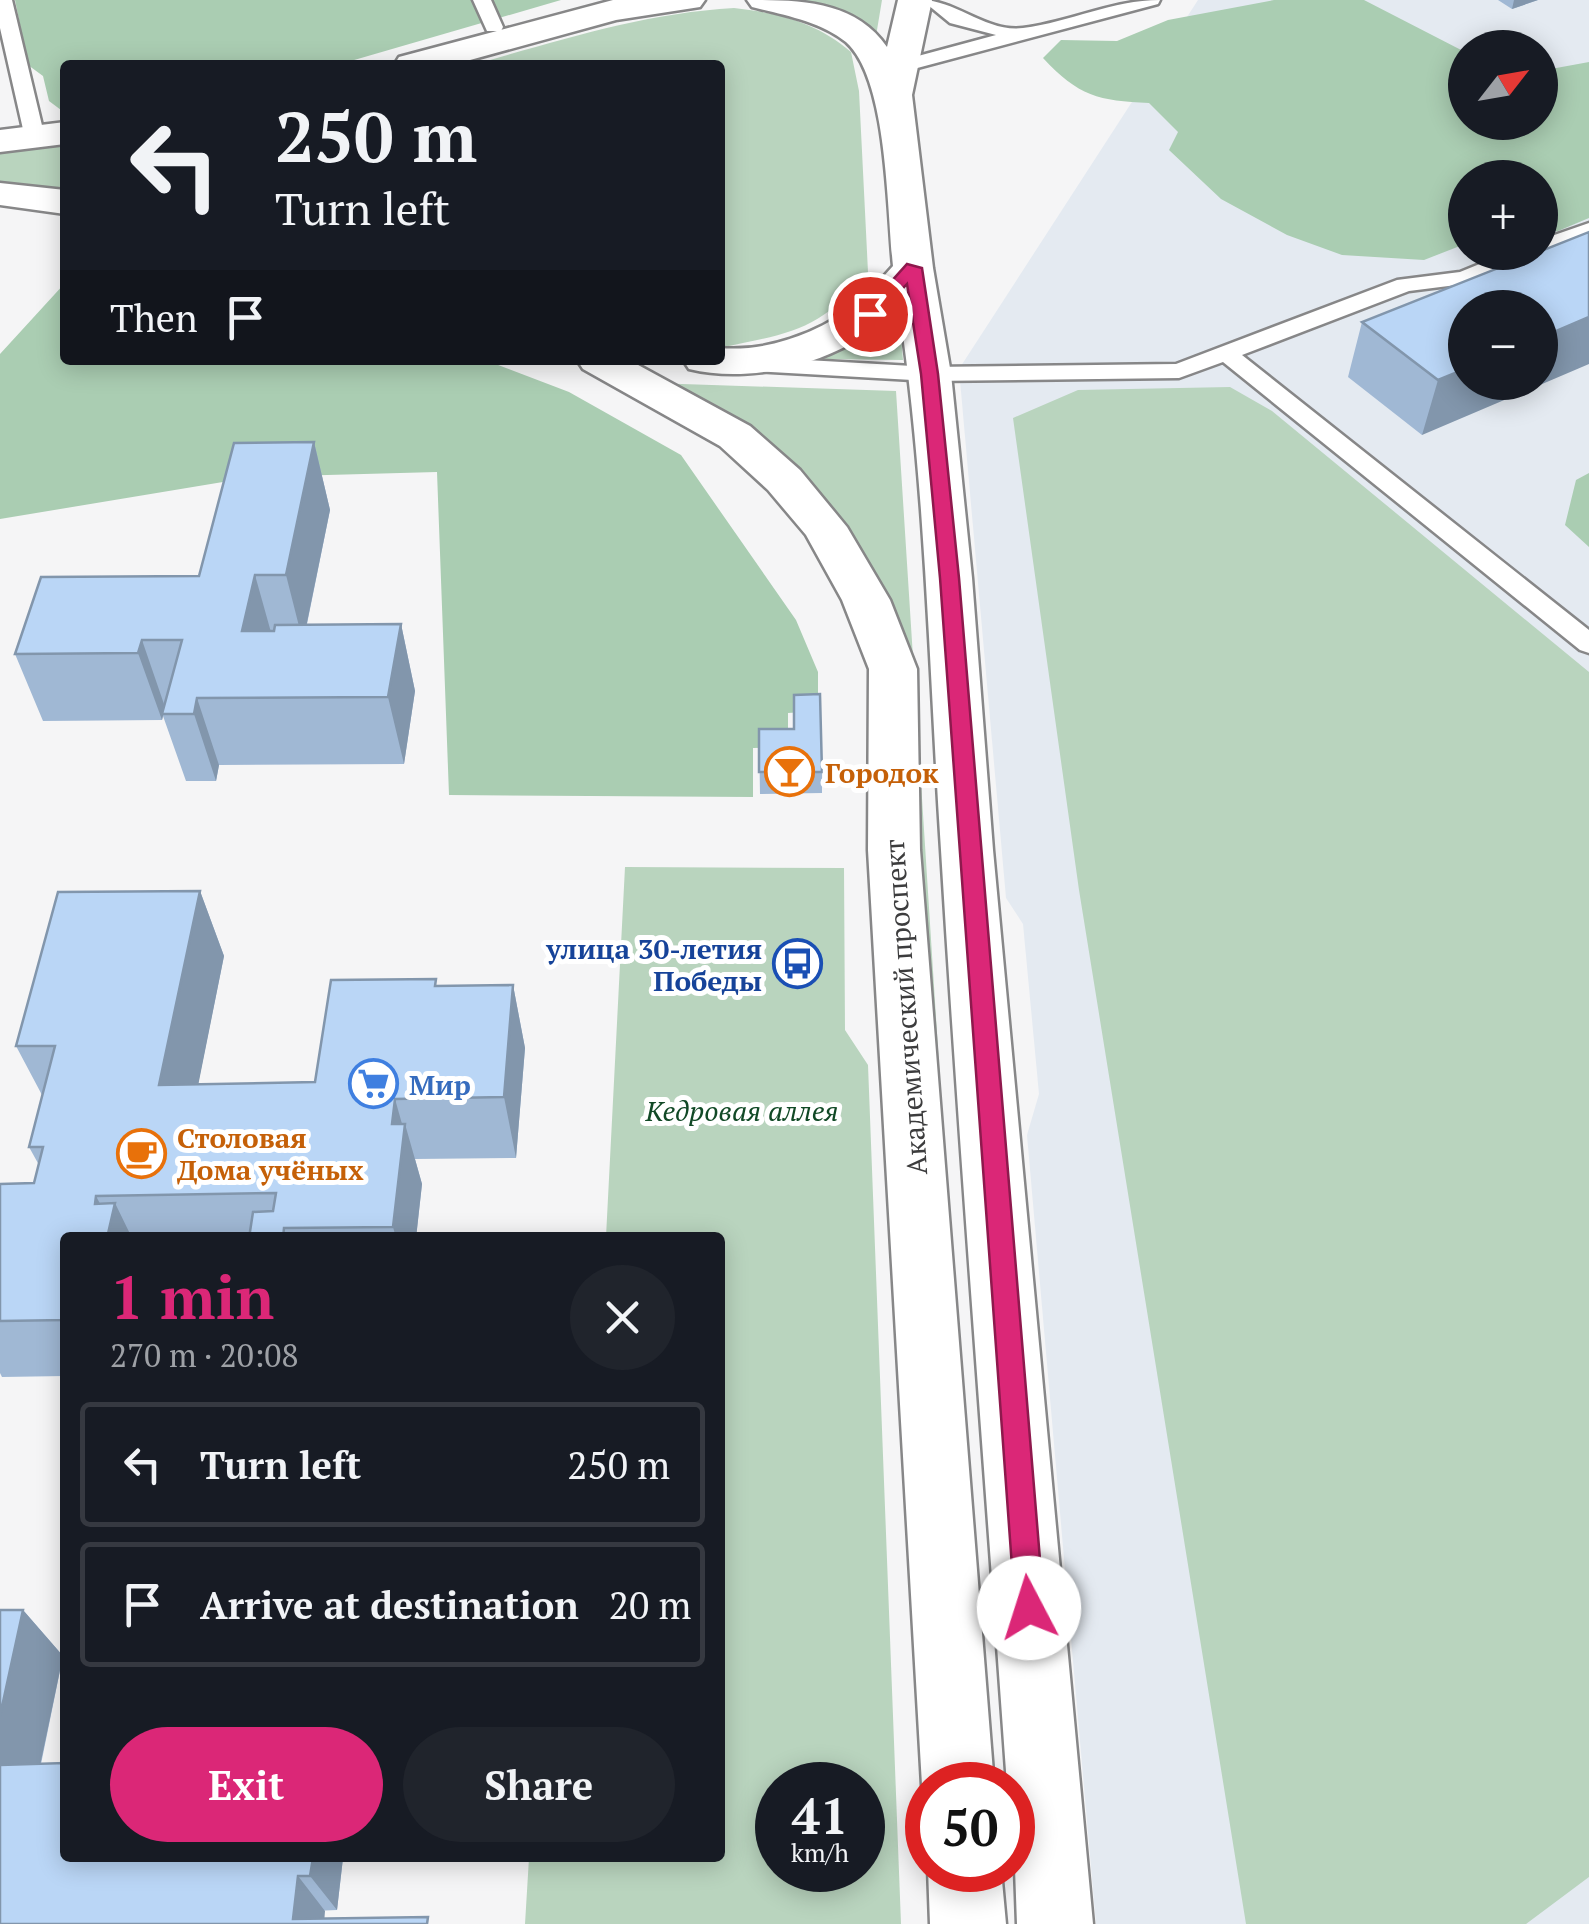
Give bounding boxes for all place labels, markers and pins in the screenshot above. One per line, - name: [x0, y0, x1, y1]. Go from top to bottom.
- pin: [828, 272, 913, 357]
- bar icon: Городок: [764, 746, 816, 798]
- place label: Городок: [825, 754, 939, 791]
- place label: улица 30-летия Победы: [545, 930, 762, 999]
- bus stop icon: улица 30-летия Победы: [771, 938, 823, 990]
- supermarket icon: Мир: [348, 1058, 400, 1110]
- place label: Мир: [409, 1066, 471, 1103]
- place label: Столовая Дома учёных: [177, 1119, 364, 1188]
- cafe icon: Столовая Дома учёных: [116, 1127, 168, 1179]

